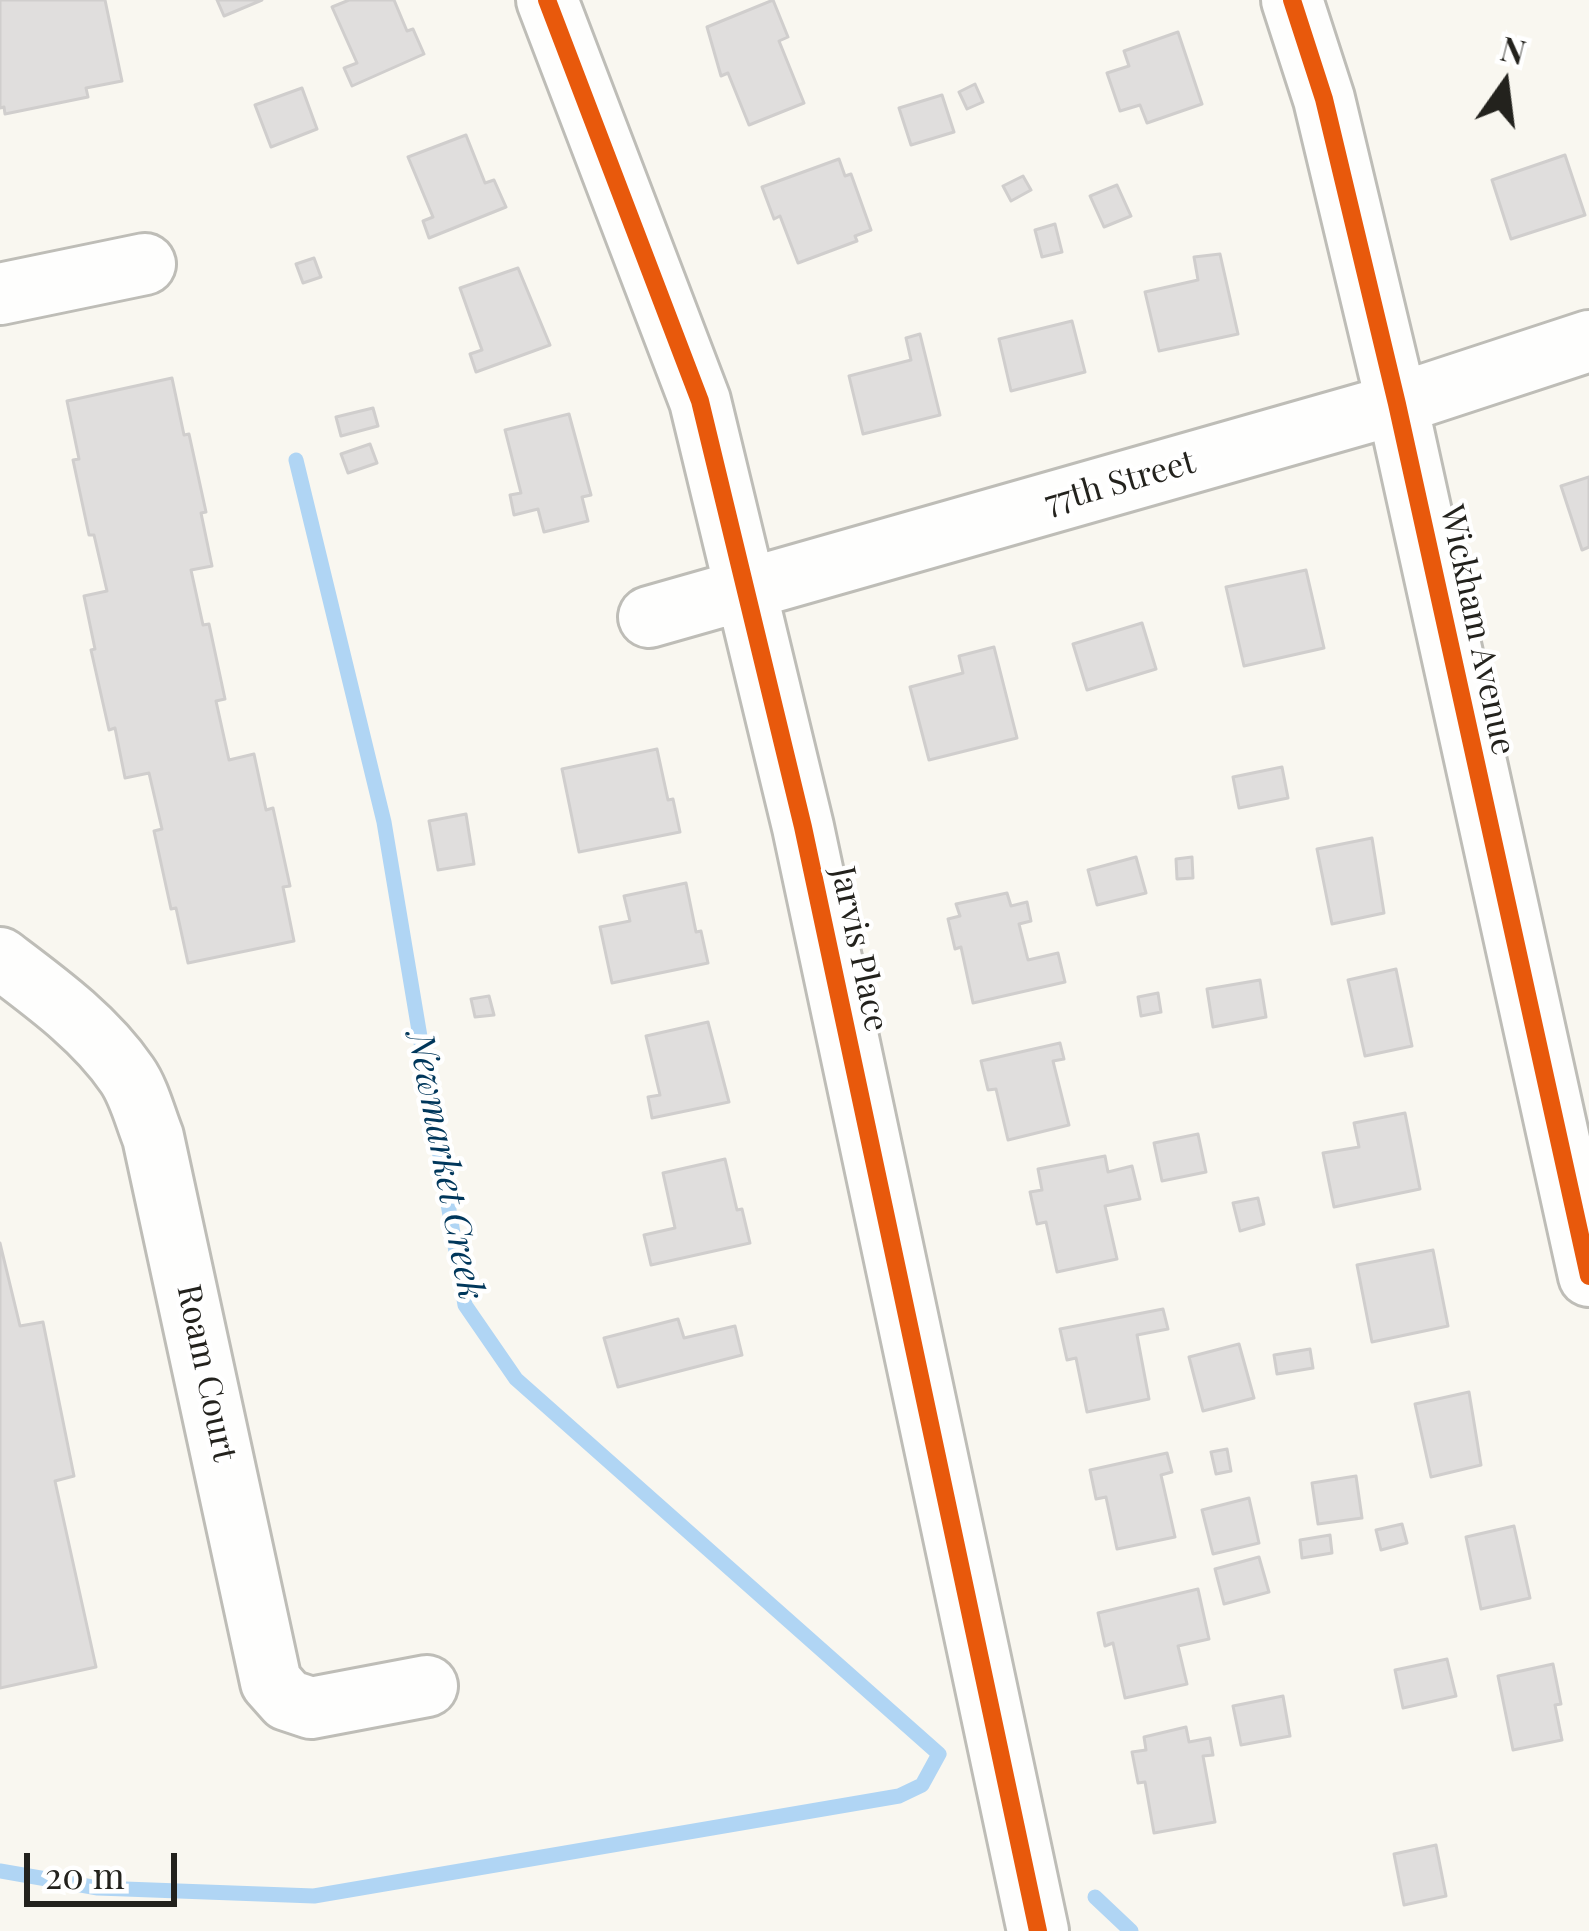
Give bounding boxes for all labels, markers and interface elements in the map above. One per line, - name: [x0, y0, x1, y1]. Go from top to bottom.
- north arrow: [1445, 24, 1565, 144]
- text: N: [1497, 25, 1531, 73]
- street label: 77th Street: [1040, 443, 1200, 523]
- street label: Wickham Avenue: [1431, 502, 1523, 758]
- street label: Jarvis Place: [822, 863, 896, 1035]
- water label: Newmarket Creek: [398, 1028, 492, 1304]
- street label: Roam Court: [168, 1281, 244, 1465]
- scale bar: [30, 1829, 183, 1903]
- text: 20 m: [45, 1850, 125, 1898]

